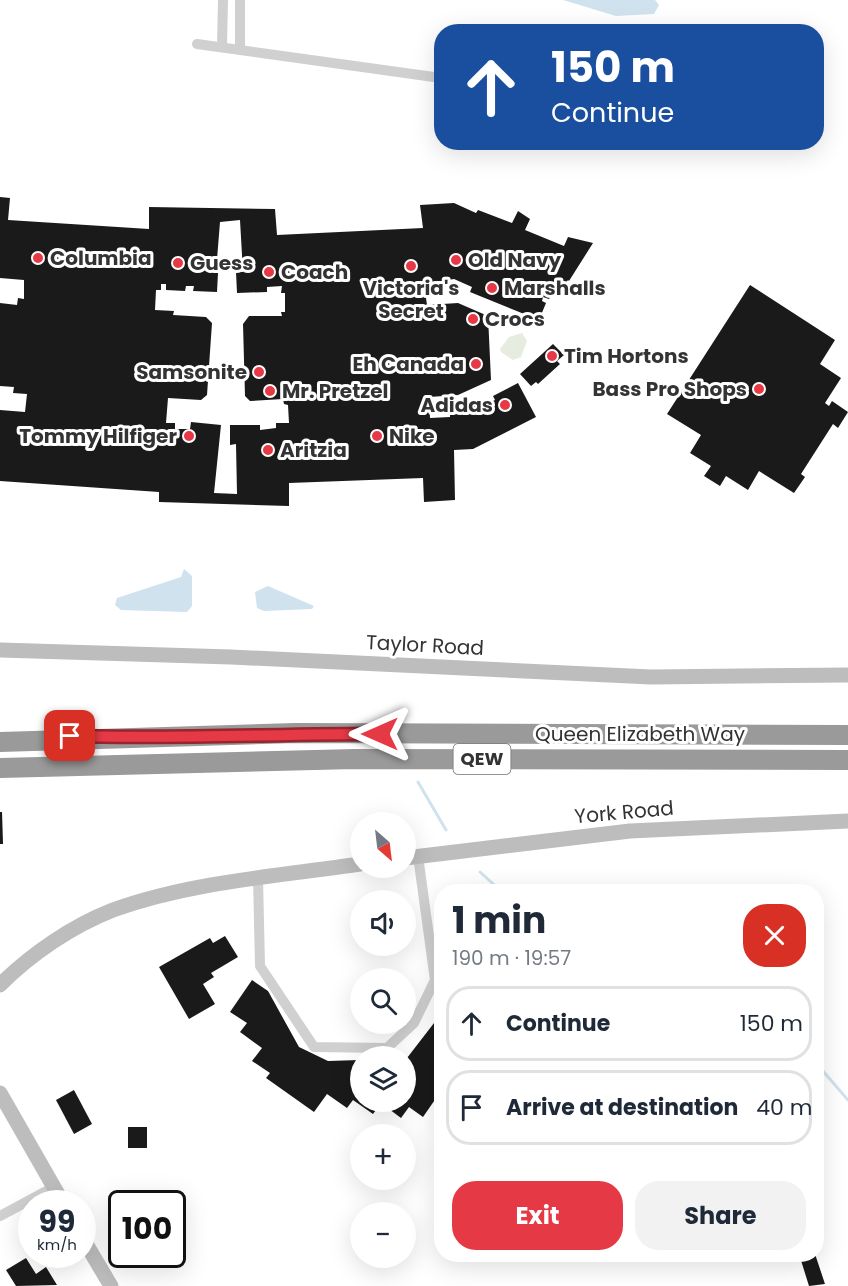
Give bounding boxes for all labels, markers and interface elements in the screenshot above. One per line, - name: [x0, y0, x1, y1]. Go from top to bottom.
- text: 150 m: [551, 38, 675, 97]
- icon: ahead: [452, 48, 530, 126]
- text: Continue: [551, 94, 674, 131]
- place label: Columbia: [50, 244, 152, 272]
- place label: Old Navy: [468, 246, 562, 274]
- place label: Guess: [190, 249, 253, 277]
- marker: Columbia: [31, 251, 45, 265]
- marker: Old Navy: [449, 253, 463, 267]
- marker: Guess: [171, 256, 185, 270]
- place label: Coach: [281, 258, 348, 286]
- marker: Victoria's Secret: [404, 259, 418, 273]
- marker: Coach: [262, 265, 276, 279]
- place label: Victoria's Secret: [362, 274, 460, 325]
- place label: Marshalls: [504, 274, 606, 302]
- marker: Marshalls: [485, 281, 499, 295]
- place label: Crocs: [485, 305, 545, 333]
- marker: Crocs: [466, 312, 480, 326]
- place label: Tim Hortons: [564, 342, 689, 370]
- marker: Tim Hortons: [545, 349, 559, 363]
- place label: Eh Canada: [352, 350, 464, 378]
- marker: Eh Canada: [469, 357, 483, 371]
- place label: Samsonite: [136, 358, 247, 386]
- marker: Samsonite: [252, 365, 266, 379]
- place label: Bass Pro Shops: [592, 375, 747, 403]
- place label: Mr. Pretzel: [282, 377, 388, 405]
- marker: Bass Pro Shops: [752, 382, 766, 396]
- marker: Mr. Pretzel: [263, 384, 277, 398]
- place label: Adidas: [420, 391, 493, 419]
- marker: Adidas: [498, 398, 512, 412]
- place label: Tommy Hilfiger: [19, 422, 177, 450]
- place label: Nike: [389, 422, 435, 450]
- marker: Tommy Hilfiger: [182, 429, 196, 443]
- marker: Nike: [370, 429, 384, 443]
- place label: Aritzia: [280, 436, 347, 464]
- marker: Aritzia: [261, 443, 275, 457]
- street label: Taylor Road: [365, 628, 485, 662]
- position arrow: [348, 702, 412, 766]
- pin: [44, 710, 95, 761]
- icon: arrive: [53, 719, 86, 752]
- street label: Queen Elizabeth Way: [535, 720, 745, 748]
- road number: QEW: [454, 744, 510, 774]
- street label: York Road: [573, 794, 675, 830]
- north arrow: [350, 812, 416, 878]
- map controls: [350, 812, 416, 1268]
- button: sound: [350, 890, 416, 956]
- text: 1 min: [452, 895, 546, 946]
- button: close: [743, 904, 806, 967]
- text: 190 m · 19:57: [452, 944, 571, 972]
- button: search: [350, 968, 416, 1034]
- icon: ahead: [455, 1007, 488, 1040]
- text: Continue: [506, 1008, 610, 1039]
- text: 150 m: [740, 1008, 803, 1039]
- button: layers: [350, 1046, 416, 1112]
- icon: arrive: [455, 1091, 488, 1124]
- text: Arrive at destination: [506, 1092, 738, 1123]
- text: 40 m: [756, 1092, 812, 1123]
- button: +: [350, 1124, 416, 1190]
- button: Exit: [452, 1181, 623, 1250]
- button: Share: [635, 1181, 806, 1250]
- speed limit sign: 100: [108, 1190, 186, 1268]
- text: 99: [39, 1200, 75, 1243]
- button: −: [350, 1202, 416, 1268]
- text: km/h: [37, 1234, 77, 1255]

